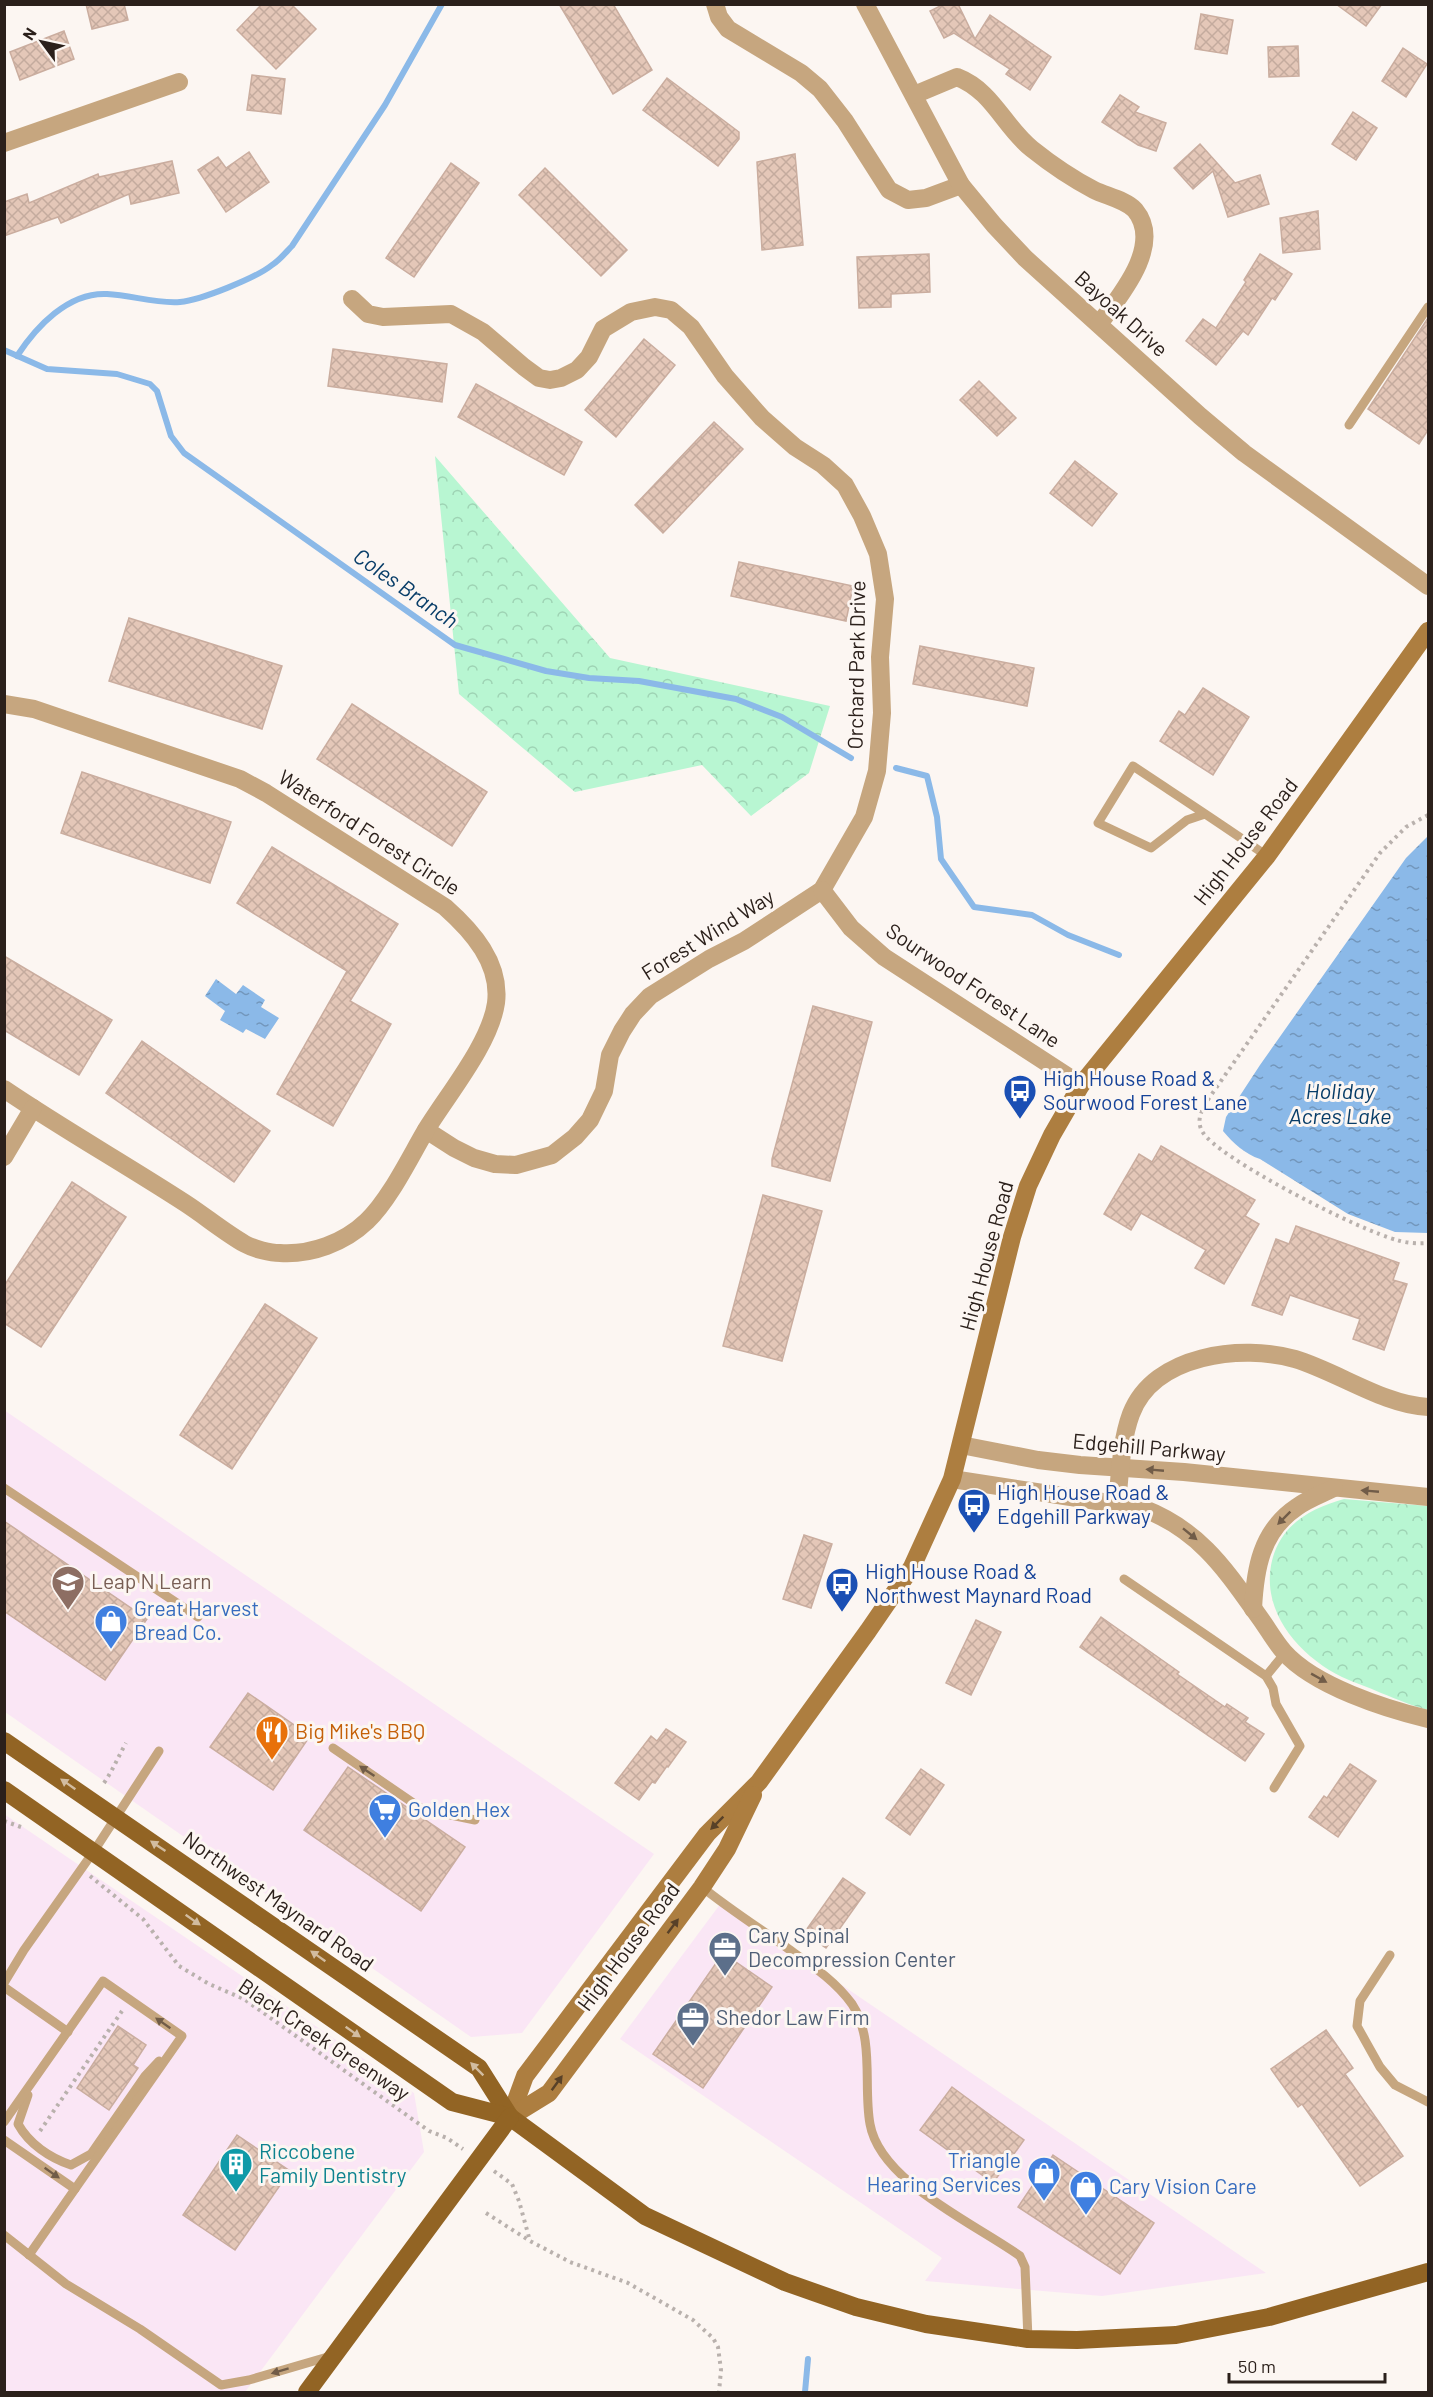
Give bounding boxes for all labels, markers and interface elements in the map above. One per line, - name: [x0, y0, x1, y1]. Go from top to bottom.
- north arrow: [12, 12, 72, 72]
- text: N: [18, 24, 40, 43]
- street label: Bayoak Drive: [1070, 265, 1174, 361]
- water label: Coles Branch: [349, 542, 464, 633]
- street label: Orchard Park Drive: [842, 580, 869, 750]
- street label: Waterford Forest Circle: [274, 764, 465, 900]
- street label: High House Road: [1187, 773, 1302, 910]
- street label: Forest Wind Way: [636, 883, 778, 984]
- street label: Sourwood Forest Lane: [882, 917, 1066, 1052]
- place label: High House Road & Sourwood Forest Lane: [1043, 1065, 1248, 1114]
- bus stop icon: High House Road & Sourwood Forest Lane: [1002, 1073, 1038, 1120]
- water label: Holiday Acres Lake: [1289, 1077, 1391, 1128]
- street label: High House Road: [954, 1178, 1018, 1333]
- street label: Edgehill Parkway: [1072, 1427, 1227, 1466]
- one-way arrow: [1146, 1465, 1165, 1475]
- place label: High House Road & Edgehill Parkway: [997, 1479, 1169, 1528]
- one-way arrow: [1361, 1486, 1380, 1496]
- bus stop icon: High House Road & Edgehill Parkway: [956, 1487, 992, 1534]
- one-way arrow: [1277, 1511, 1292, 1525]
- one-way arrow: [1183, 1527, 1198, 1540]
- place label: High House Road & Northwest Maynard Road: [865, 1558, 1092, 1607]
- school or university icon: Leap N Learn: [50, 1564, 86, 1611]
- bus stop icon: High House Road & Northwest Maynard Road: [824, 1566, 860, 1613]
- place label: Leap N Learn: [91, 1568, 212, 1593]
- place label: Great Harvest Bread Co.: [134, 1595, 259, 1644]
- shop icon: Great Harvest Bread Co.: [93, 1603, 129, 1650]
- one-way arrow: [1311, 1673, 1328, 1683]
- restaurant icon: Big Mike's BBQ: [254, 1714, 290, 1761]
- place label: Big Mike's BBQ: [295, 1718, 425, 1743]
- one-way arrow: [359, 1765, 375, 1777]
- one-way arrow: [60, 1778, 76, 1790]
- supermarket icon: Golden Hex: [367, 1792, 403, 1839]
- place label: Golden Hex: [408, 1796, 510, 1821]
- one-way arrow: [711, 1816, 725, 1830]
- street label: Northwest Maynard Road: [179, 1825, 379, 1976]
- one-way arrow: [150, 1840, 166, 1852]
- street label: High House Road: [571, 1877, 684, 2015]
- one-way arrow: [185, 1914, 201, 1926]
- one-way arrow: [666, 1918, 678, 1933]
- place label: Cary Spinal Decompression Center: [748, 1922, 956, 1971]
- office icon: Cary Spinal Decompression Center: [707, 1930, 743, 1977]
- one-way arrow: [311, 1950, 327, 1962]
- street label: Black Creek Greenway: [235, 1972, 415, 2105]
- office icon: Shedor Law Firm: [675, 2000, 711, 2047]
- place label: Shedor Law Firm: [716, 2004, 870, 2029]
- one-way arrow: [156, 2017, 172, 2029]
- one-way arrow: [345, 2026, 361, 2037]
- one-way arrow: [470, 2062, 484, 2077]
- one-way arrow: [551, 2075, 563, 2091]
- place label: Riccobene Family Dentistry: [259, 2138, 407, 2187]
- building icon: Riccobene Family Dentistry: [218, 2146, 254, 2193]
- place label: Triangle Hearing Services: [867, 2147, 1021, 2196]
- shop icon: Triangle Hearing Services: [1026, 2155, 1062, 2202]
- one-way arrow: [44, 2167, 60, 2179]
- shop icon: Cary Vision Care: [1068, 2169, 1104, 2216]
- place label: Cary Vision Care: [1109, 2173, 1257, 2198]
- scale bar: [1229, 2346, 1385, 2384]
- text: 50 m: [1238, 2355, 1276, 2377]
- one-way arrow: [271, 2367, 289, 2376]

